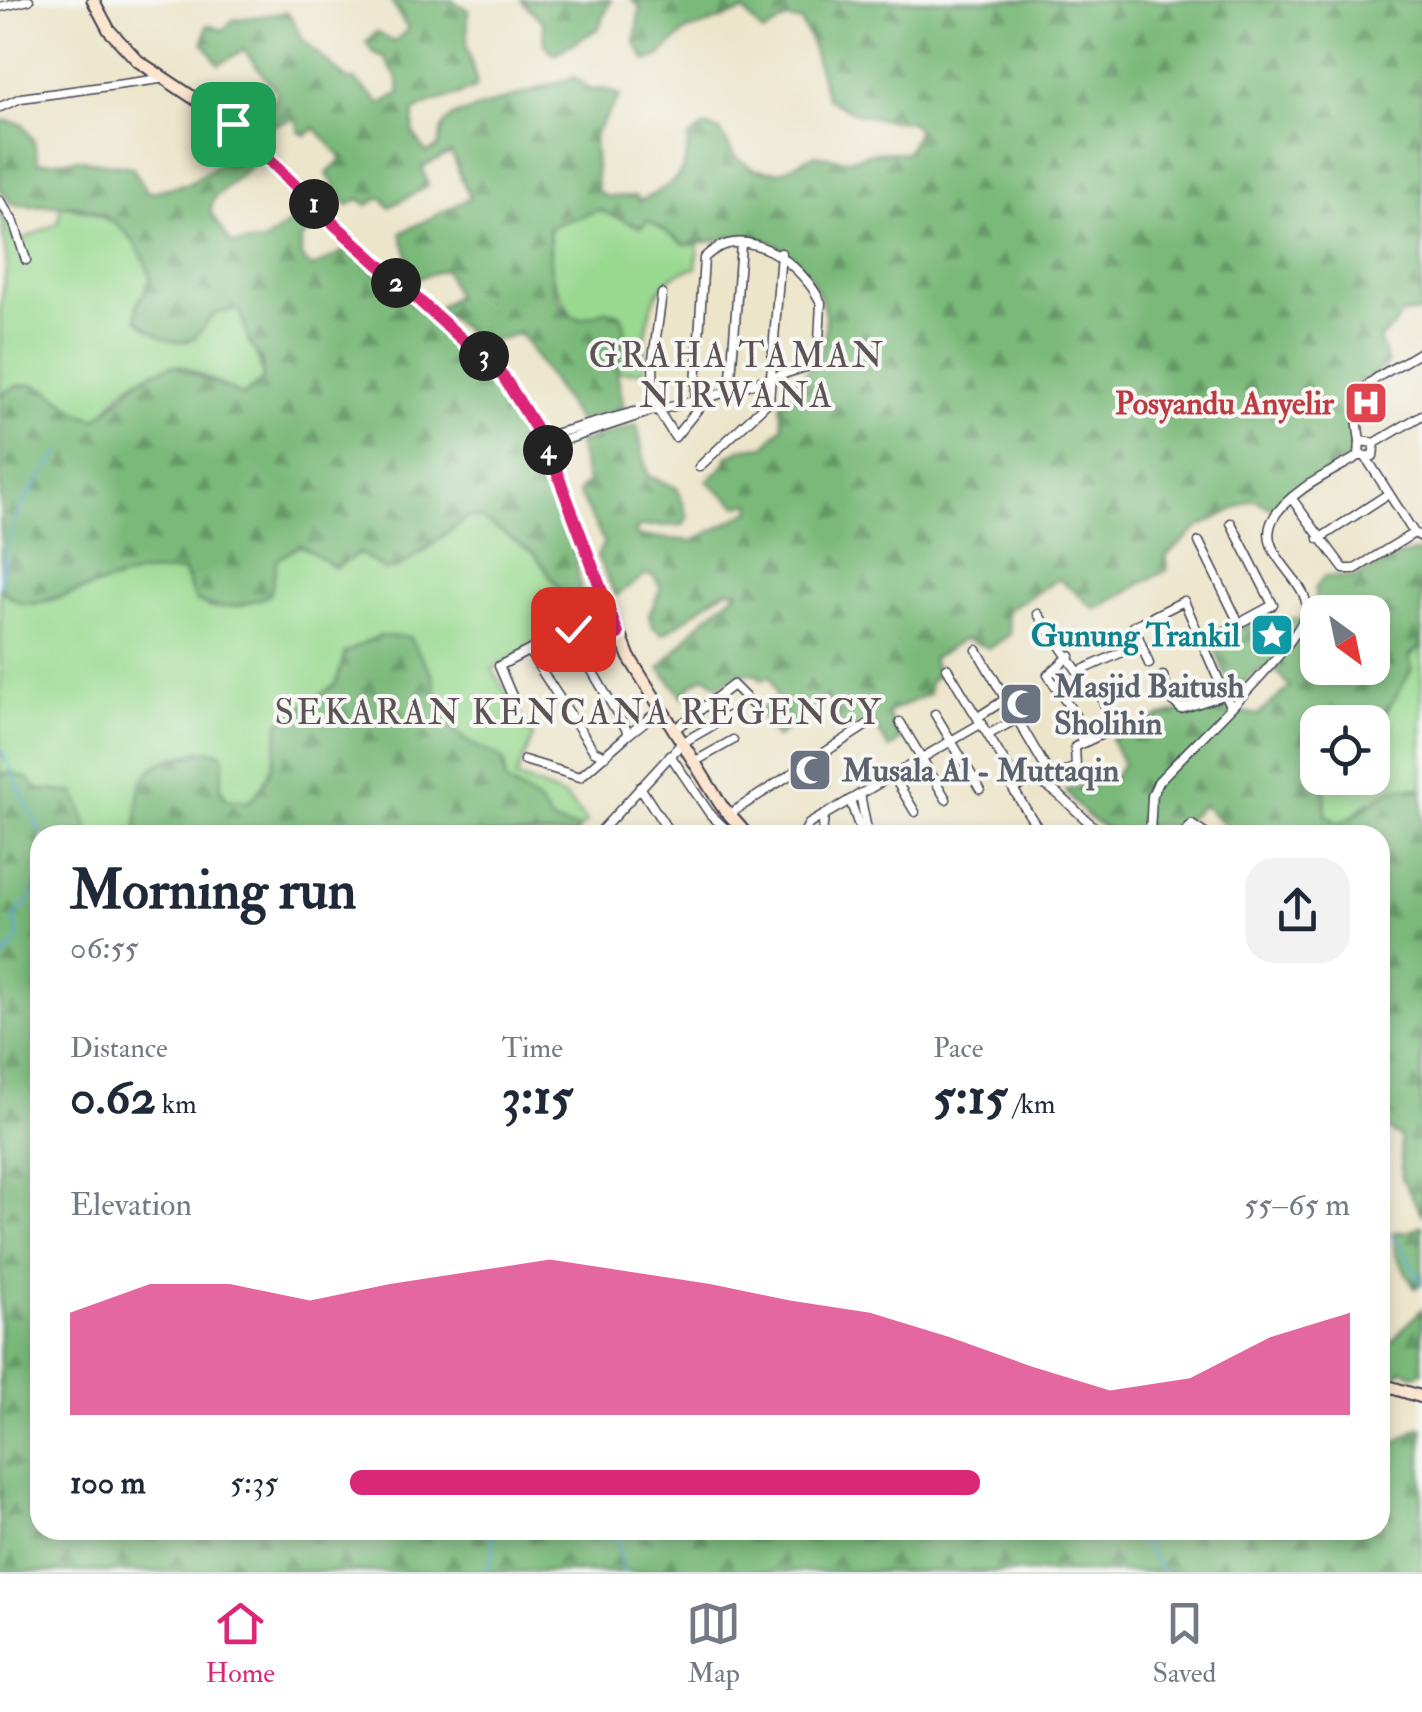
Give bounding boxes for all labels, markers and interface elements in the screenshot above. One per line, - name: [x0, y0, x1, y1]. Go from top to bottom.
- pin: [191, 82, 276, 167]
- icon: arrive: [206, 97, 261, 152]
- pin: 1: [289, 179, 339, 229]
- text: 1: [309, 186, 319, 221]
- pin: 2: [371, 258, 421, 308]
- text: 2: [389, 265, 403, 300]
- pin: 3: [459, 331, 509, 381]
- district label: GRAHA TAMAN NIRWANA: [588, 334, 886, 418]
- text: 3: [479, 338, 489, 373]
- hospital icon: Posyandu Anyelir: [1343, 380, 1389, 426]
- place label: Posyandu Anyelir: [1115, 384, 1335, 424]
- pin: 4: [523, 425, 573, 475]
- text: 4: [540, 432, 556, 467]
- pin: [531, 587, 616, 672]
- north arrow: [1300, 595, 1390, 685]
- map controls: [1300, 595, 1390, 795]
- icon: check: [546, 602, 601, 657]
- place icon: Gunung Trankil: [1249, 612, 1295, 658]
- place label: Gunung Trankil: [1031, 616, 1241, 656]
- place label: Masjid Baitush Sholihin: [1053, 667, 1244, 744]
- mosque icon: Masjid Baitush Sholihin: [998, 681, 1044, 727]
- district label: SEKARAN KENCANA REGENCY: [274, 691, 884, 735]
- button: locate: [1300, 705, 1390, 795]
- mosque icon: Musala Al - Muttaqin: [787, 747, 833, 793]
- place label: Musala Al - Muttaqin: [841, 751, 1120, 791]
- text: Morning run: [70, 856, 356, 925]
- button: share: [1245, 858, 1350, 963]
- text: 06:55: [70, 928, 139, 968]
- text: Distance: [70, 1031, 168, 1066]
- text: Time: [502, 1031, 563, 1066]
- text: Pace: [933, 1031, 984, 1066]
- text: 0.62: [70, 1066, 156, 1129]
- text: 3:15: [502, 1066, 573, 1129]
- text: 5:15: [933, 1066, 1007, 1129]
- text: km: [156, 1087, 197, 1122]
- text: /km: [1007, 1087, 1056, 1122]
- text: Elevation: [70, 1185, 192, 1225]
- text: 55–65 m: [1244, 1185, 1350, 1225]
- text: 100 m: [70, 1463, 146, 1503]
- text: 5:35: [230, 1463, 278, 1503]
- tab: Home: [206, 1596, 275, 1691]
- tab: Map: [686, 1596, 741, 1691]
- tab: Saved: [1152, 1596, 1216, 1691]

